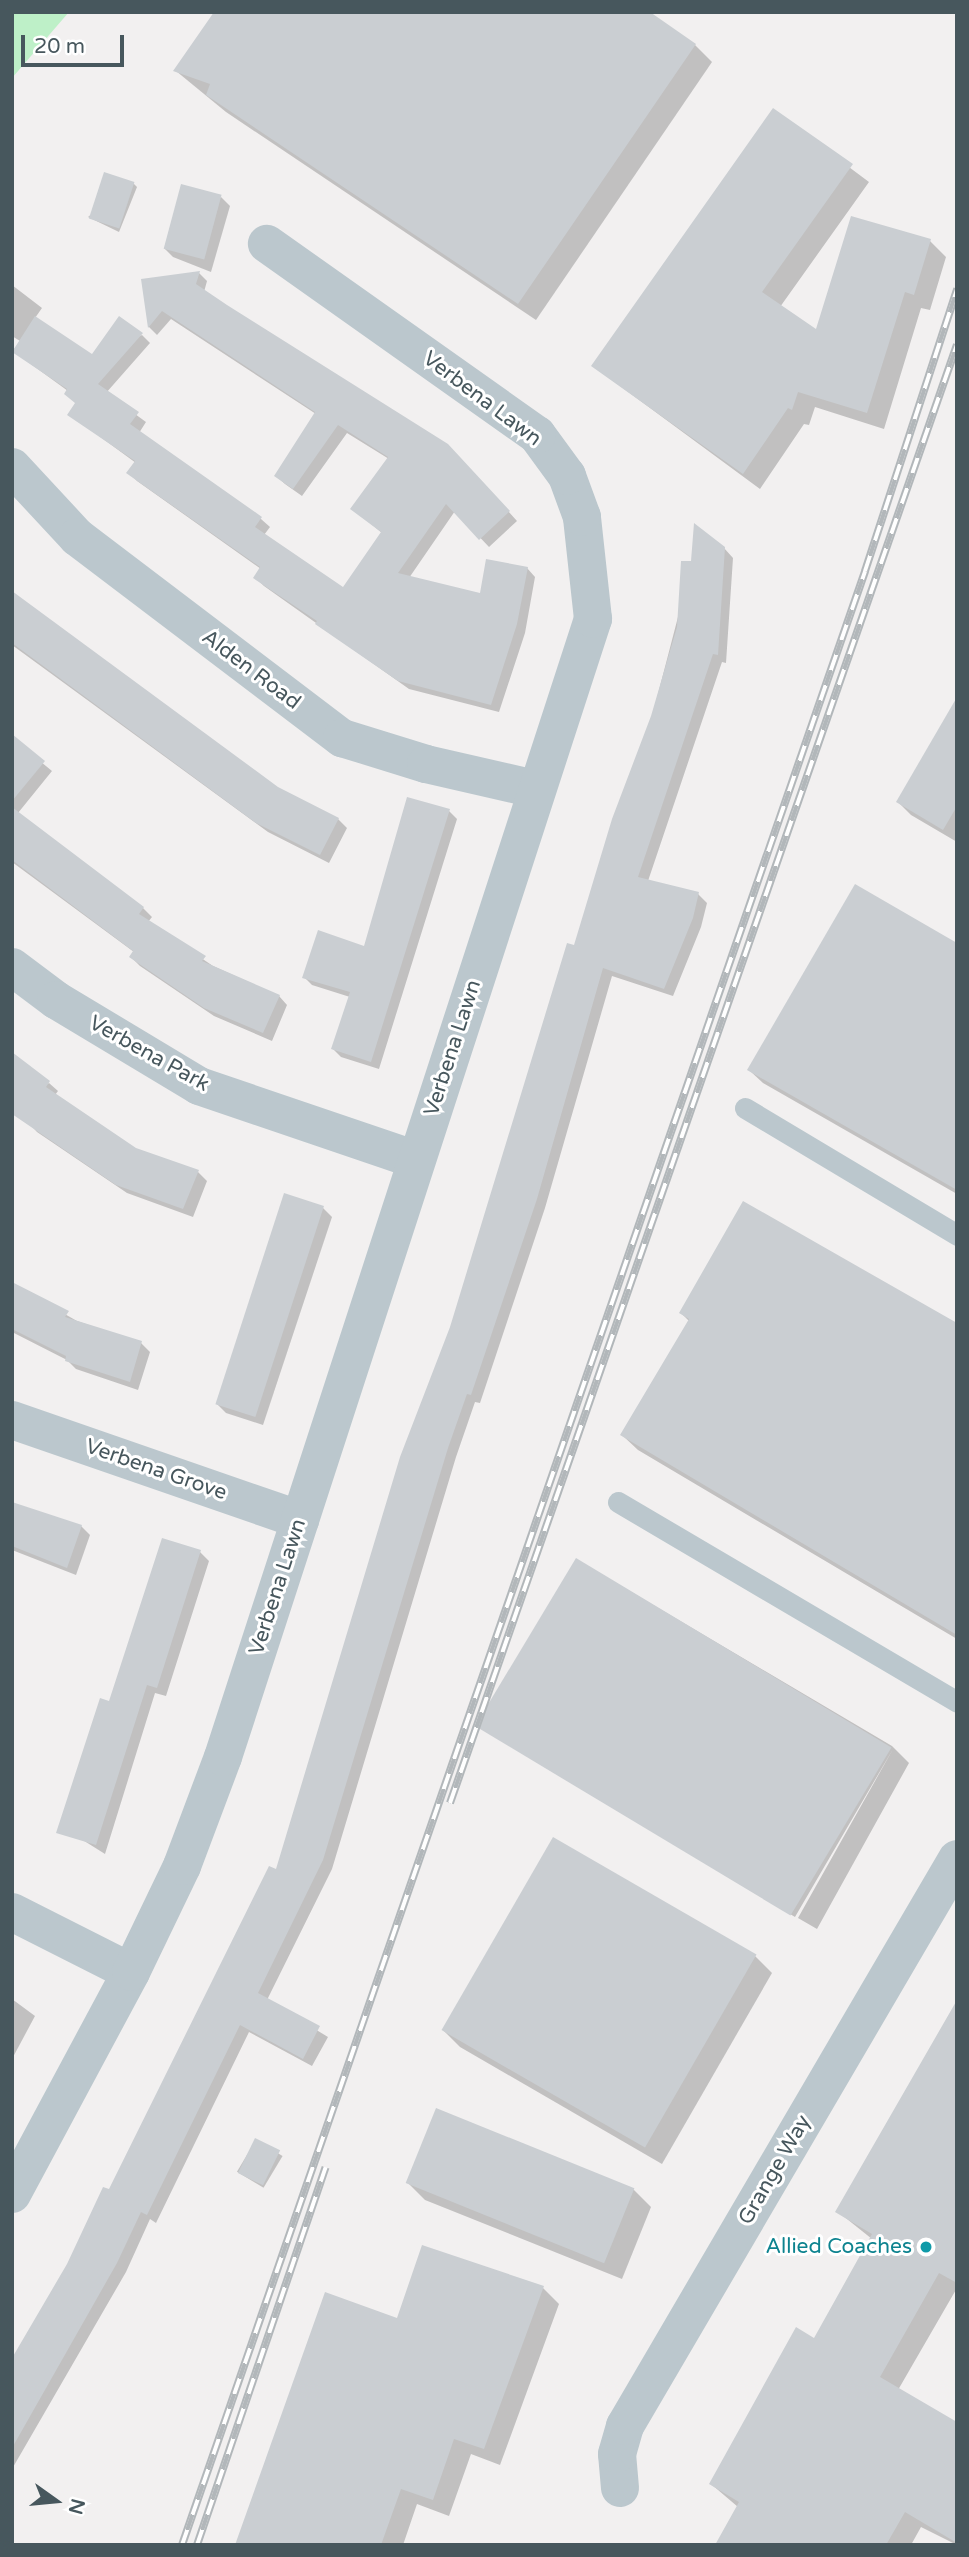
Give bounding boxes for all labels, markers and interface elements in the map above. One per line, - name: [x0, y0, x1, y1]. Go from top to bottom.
- scale bar: [24, 21, 128, 65]
- text: 20 m: [34, 34, 85, 59]
- street label: Verbena Lawn: [418, 346, 546, 452]
- street label: Alden Road: [197, 625, 305, 715]
- street label: Verbena Lawn: [419, 977, 487, 1119]
- street label: Verbena Park: [85, 1011, 213, 1097]
- street label: Verbena Grove: [82, 1434, 230, 1506]
- street label: Verbena Lawn: [244, 1516, 312, 1658]
- street label: Grange Way: [733, 2111, 817, 2229]
- place label: Allied Coaches: [765, 2234, 912, 2260]
- marker: Allied Coaches: [918, 2239, 934, 2255]
- north arrow: [21, 2466, 91, 2536]
- text: N: [64, 2496, 89, 2517]

